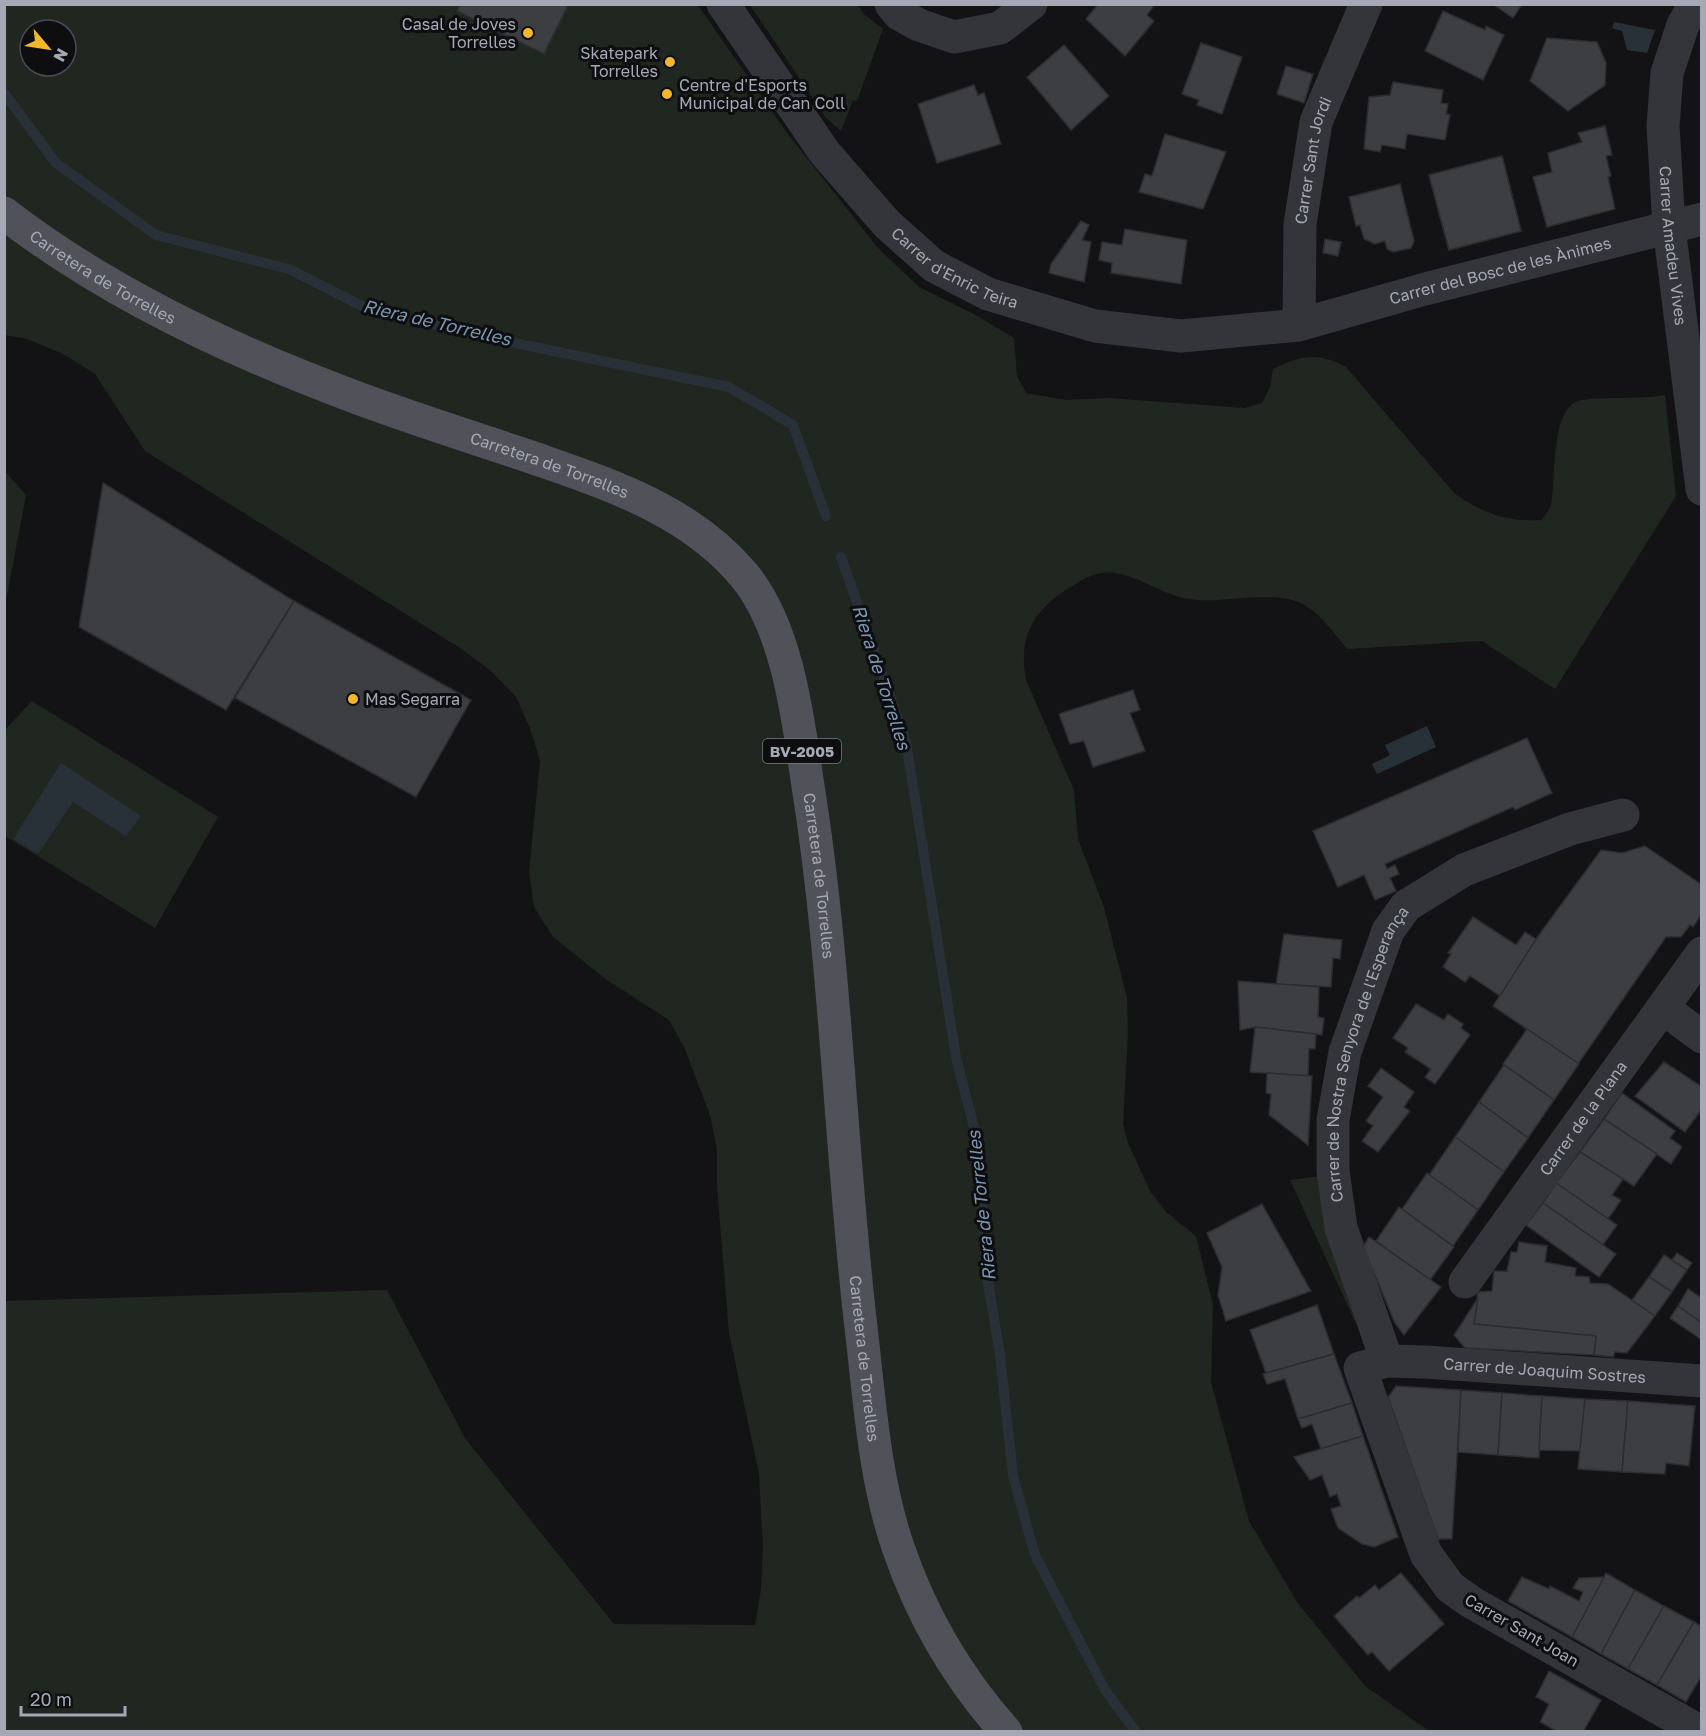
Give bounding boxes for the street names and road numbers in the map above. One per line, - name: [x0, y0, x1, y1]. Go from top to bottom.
- street label: Carrer Sant Jordi: [1290, 93, 1336, 226]
- street label: Carrer Amadeu Vives: [1655, 165, 1691, 326]
- street label: Carrer d'Enric Teira: [887, 223, 1021, 312]
- street label: Carretera de Torrelles: [26, 225, 179, 328]
- street label: Carrer del Bosc de les Ànimes: [1387, 232, 1613, 309]
- street label: Carretera de Torrelles: [468, 428, 632, 503]
- road number: BV-2005: [763, 739, 841, 763]
- street label: Carretera de Torrelles: [799, 791, 839, 960]
- street label: Carrer de Nostra Senyora de l'Esperança: [1323, 902, 1413, 1204]
- street label: Carrer de la Plana: [1535, 1057, 1631, 1179]
- street label: Carretera de Torrelles: [845, 1274, 884, 1443]
- street label: Carrer de Joaquim Sostres: [1443, 1353, 1647, 1387]
- street label: Carrer Sant Joan: [1461, 1589, 1583, 1671]

